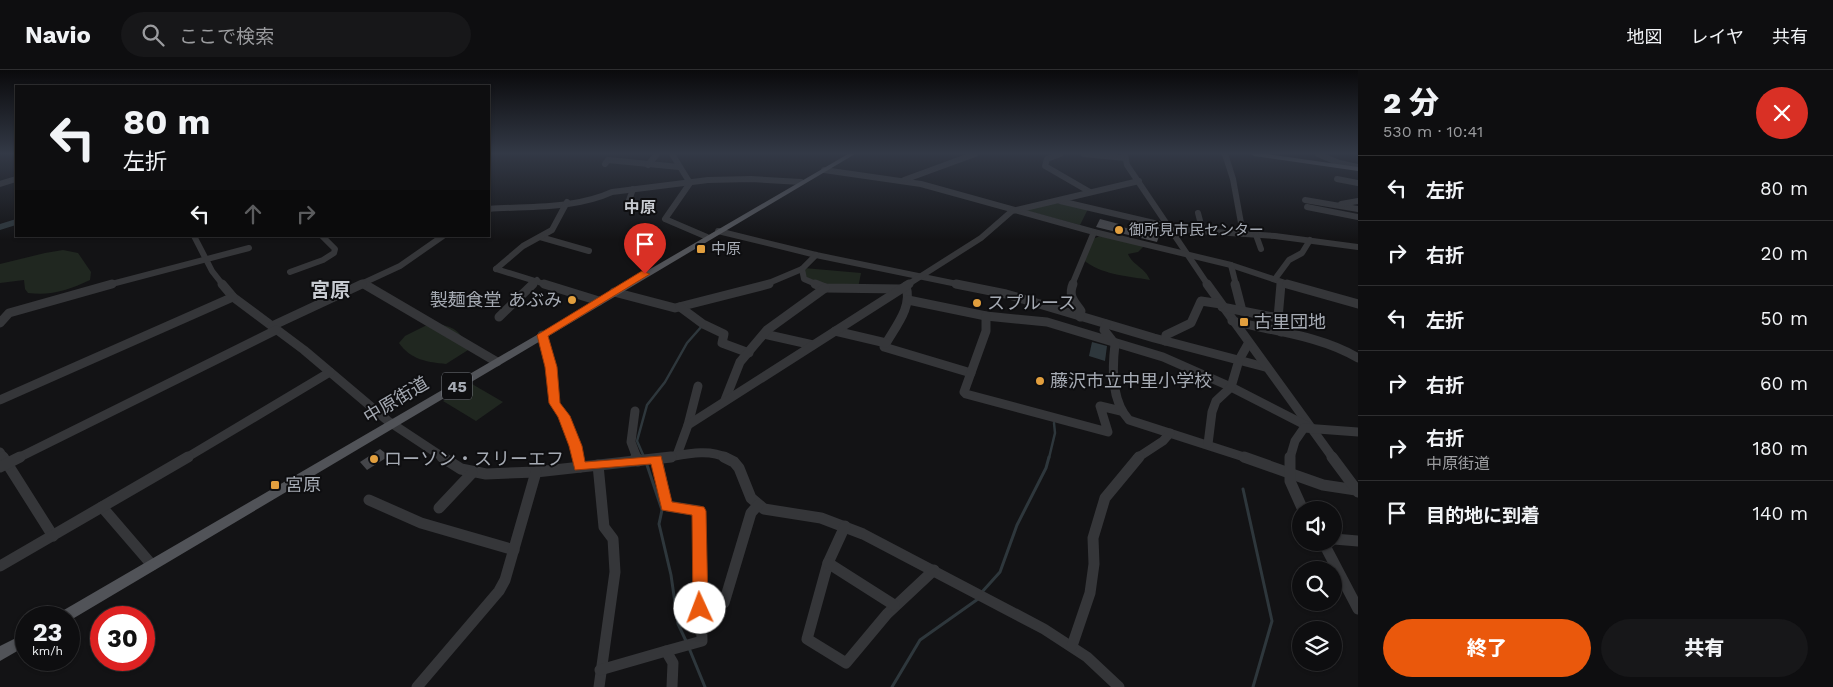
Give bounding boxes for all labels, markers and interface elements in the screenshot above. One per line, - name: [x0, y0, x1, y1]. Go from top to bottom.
- search box: [121, 12, 471, 57]
- text: Navio: [25, 21, 91, 49]
- icon: search: [139, 21, 167, 49]
- text: ここで検索: [179, 25, 274, 48]
- text: 地図: [1627, 26, 1663, 47]
- text: レイヤ: [1691, 26, 1744, 47]
- text: 共有: [1772, 26, 1808, 47]
- text: 2 分: [1383, 85, 1439, 120]
- button: close: [1756, 87, 1808, 139]
- text: 80 m: [123, 101, 210, 143]
- icon: left: [40, 105, 105, 170]
- text: 530 m · 10:41: [1383, 122, 1483, 141]
- text: 左折: [123, 149, 167, 174]
- icon: left: [1383, 174, 1411, 202]
- text: 80 m: [1760, 177, 1808, 200]
- text: 左折: [1426, 179, 1464, 202]
- district label: 中原: [624, 198, 656, 217]
- icon: left: [186, 200, 214, 228]
- icon: ahead: [239, 200, 267, 228]
- icon: right: [292, 200, 320, 228]
- place label: 御所見市民センター: [1129, 221, 1264, 239]
- pin: [624, 223, 666, 274]
- marker: 御所見市民センター: [1113, 224, 1125, 236]
- icon: arrive: [631, 230, 659, 258]
- icon: right: [1383, 239, 1411, 267]
- place label: 中原: [711, 240, 741, 258]
- text: 20 m: [1761, 242, 1808, 265]
- marker: 中原: [695, 243, 707, 255]
- text: 右折: [1426, 244, 1464, 267]
- district label: 宮原: [310, 278, 350, 302]
- place label: 製麺食堂 あぶみ: [430, 289, 562, 310]
- place label: スプルース: [987, 292, 1076, 313]
- marker: 製麺食堂 あぶみ: [566, 294, 578, 306]
- marker: スプルース: [971, 297, 983, 309]
- icon: left: [1383, 304, 1411, 332]
- text: 50 m: [1761, 307, 1808, 330]
- text: 左折: [1426, 309, 1464, 332]
- place label: 古里団地: [1254, 311, 1326, 332]
- marker: 古里団地: [1238, 316, 1250, 328]
- icon: right: [1383, 369, 1411, 397]
- place label: 藤沢市立中里小学校: [1050, 370, 1212, 391]
- street label: 中原街道: [359, 372, 432, 427]
- road number: 45: [442, 372, 472, 400]
- text: 60 m: [1760, 372, 1808, 395]
- text: 右折: [1426, 374, 1464, 397]
- marker: 藤沢市立中里小学校: [1034, 375, 1046, 387]
- text: 右折: [1426, 427, 1464, 450]
- icon: right: [1383, 434, 1411, 462]
- text: 180 m: [1752, 437, 1808, 460]
- place label: ローソン・スリーエフ: [384, 448, 564, 469]
- marker: ローソン・スリーエフ: [368, 453, 380, 465]
- text: 中原街道: [1426, 454, 1490, 473]
- place label: 宮原: [285, 474, 321, 495]
- marker: 宮原: [269, 479, 281, 491]
- icon: arrive: [1383, 499, 1411, 527]
- map controls: [1292, 501, 1342, 671]
- button: sound: [1292, 501, 1342, 551]
- text: 140 m: [1753, 502, 1808, 525]
- text: 目的地に到着: [1426, 504, 1540, 527]
- button: search: [1292, 561, 1342, 611]
- position arrow: [673, 581, 725, 633]
- speed limit sign: 30: [90, 606, 155, 671]
- text: 23: [33, 618, 62, 647]
- button: 終了: [1383, 619, 1591, 677]
- button: 共有: [1601, 619, 1808, 677]
- button: layers: [1292, 621, 1342, 671]
- text: km/h: [32, 644, 63, 658]

